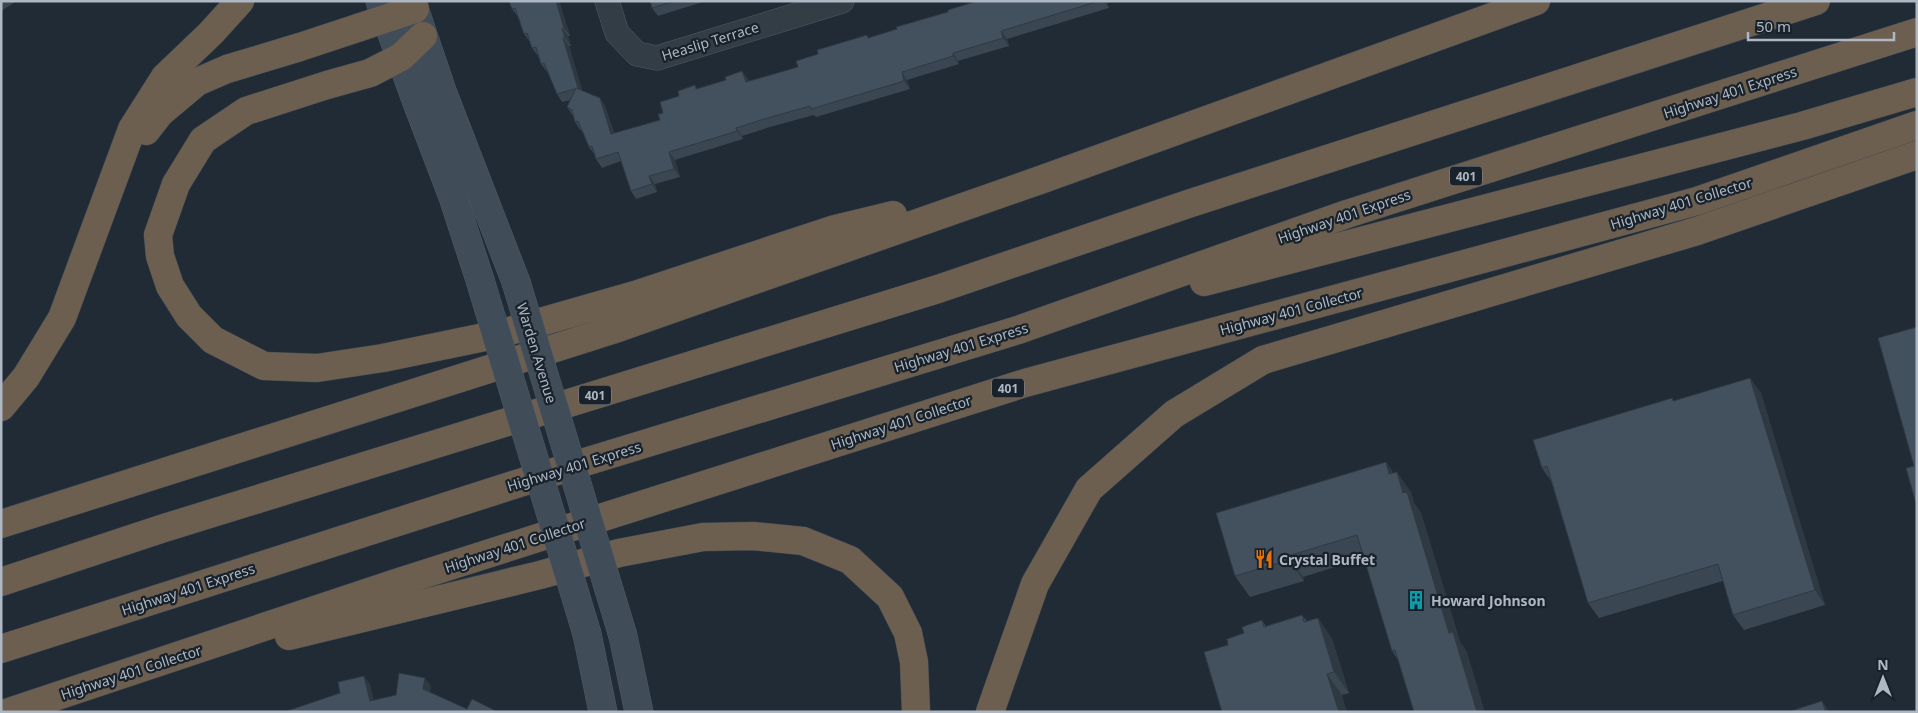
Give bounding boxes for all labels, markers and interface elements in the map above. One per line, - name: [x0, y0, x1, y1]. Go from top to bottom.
- scale bar: [1748, 10, 1894, 42]
- text: 50 m: [1756, 16, 1791, 36]
- street label: Heaslip Terrace: [659, 17, 761, 65]
- street label: Highway 401 Express: [1661, 61, 1799, 123]
- road number: 401: [1450, 167, 1482, 186]
- street label: Highway 401 Collector: [1608, 172, 1754, 234]
- street label: Highway 401 Express: [1275, 184, 1413, 248]
- street label: Highway 401 Collector: [1218, 283, 1365, 339]
- street label: Warden Avenue: [513, 300, 561, 406]
- street label: Highway 401 Express: [892, 317, 1031, 376]
- road number: 401: [992, 378, 1024, 398]
- road number: 401: [579, 386, 611, 404]
- street label: Highway 401 Collector: [828, 390, 974, 454]
- street label: Highway 401 Express: [505, 436, 644, 495]
- street label: Highway 401 Collector: [442, 513, 588, 577]
- restaurant icon: Crystal Buffet: [1253, 548, 1275, 570]
- place label: Crystal Buffet: [1279, 550, 1375, 569]
- street label: Highway 401 Express: [119, 558, 257, 620]
- building icon: Howard Johnson: [1405, 589, 1427, 611]
- place label: Howard Johnson: [1431, 591, 1545, 610]
- street label: Highway 401 Collector: [58, 640, 204, 704]
- north arrow: [1858, 653, 1908, 703]
- text: N: [1877, 655, 1889, 674]

